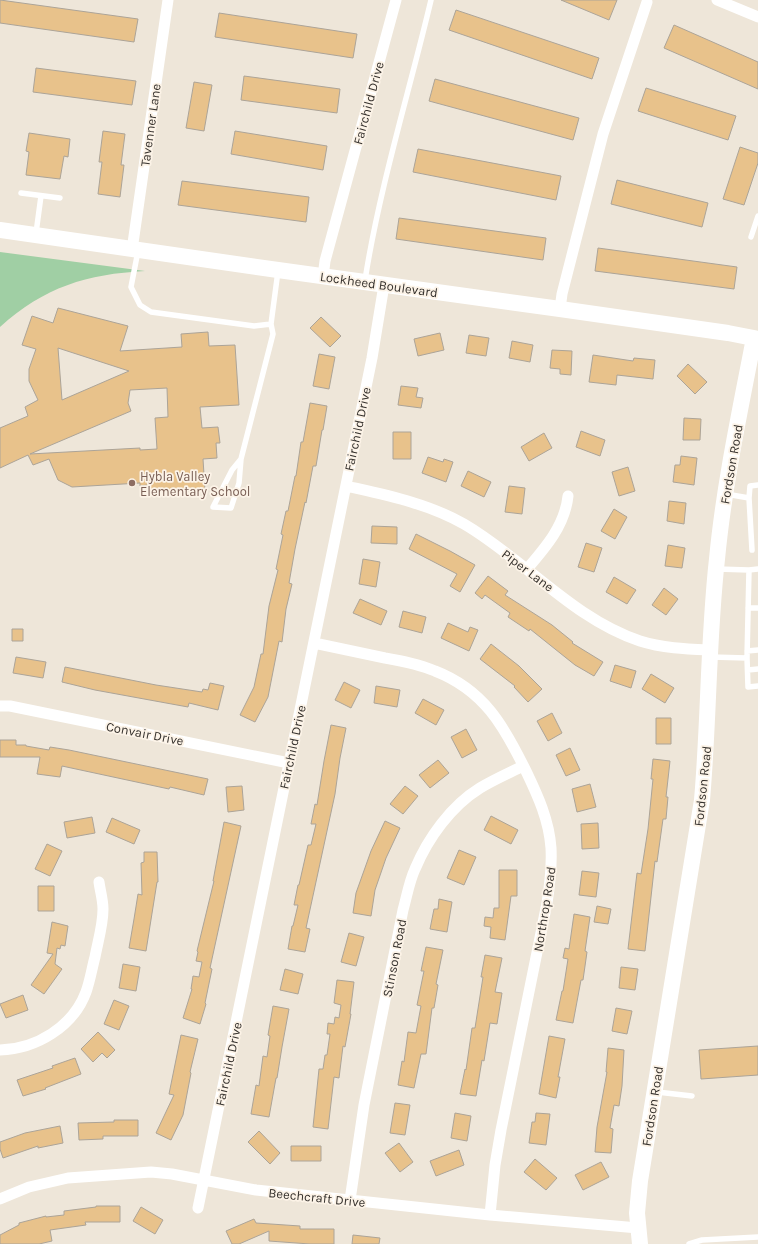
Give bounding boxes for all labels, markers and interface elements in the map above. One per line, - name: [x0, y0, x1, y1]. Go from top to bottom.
- street label: Fairchild Drive: [350, 60, 387, 146]
- street label: Tavenner Lane: [137, 82, 164, 168]
- street label: Lockheed Boulevard: [319, 269, 439, 300]
- street label: Fairchild Drive: [341, 385, 374, 472]
- street label: Fordson Road: [717, 423, 746, 505]
- place label: Hybla Valley Elementary School: [140, 469, 250, 499]
- marker: Hybla Valley Elementary School: [127, 478, 137, 488]
- street label: Piper Lane: [499, 546, 557, 595]
- street label: Fairchild Drive: [276, 703, 309, 790]
- street label: Convair Drive: [105, 719, 185, 748]
- street label: Fordson Road: [691, 745, 714, 827]
- street label: Northrop Road: [530, 866, 559, 953]
- street label: Stinson Road: [380, 918, 409, 998]
- street label: Fairchild Drive: [212, 1020, 245, 1107]
- street label: Fordson Road: [639, 1065, 666, 1147]
- street label: Beechcraft Drive: [268, 1185, 366, 1210]

